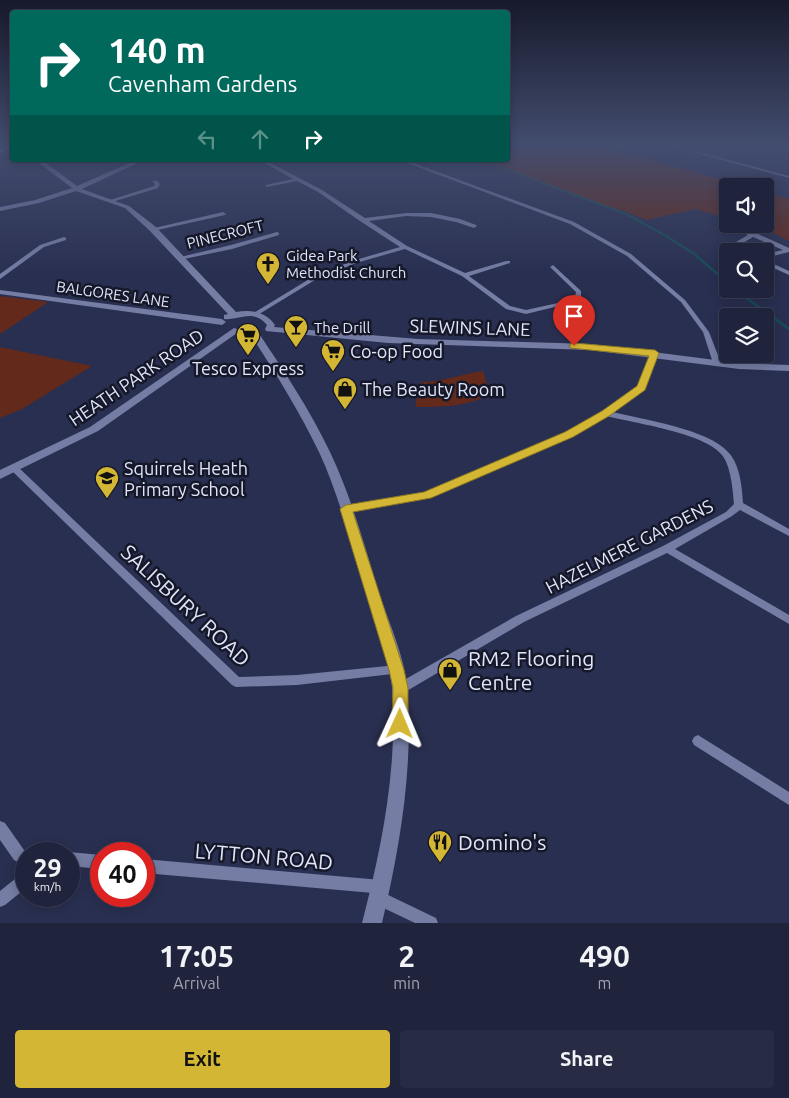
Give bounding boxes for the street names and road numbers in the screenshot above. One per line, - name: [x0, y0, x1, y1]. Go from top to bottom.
- street label: PINECROFT: [185, 216, 266, 252]
- street label: BALGORES LANE: [55, 278, 171, 310]
- street label: SLEWINS LANE: [409, 315, 531, 339]
- street label: HEATH PARK ROAD: [65, 325, 207, 429]
- street label: HAZELMERE GARDENS: [542, 495, 716, 597]
- street label: SALISBURY ROAD: [117, 539, 255, 671]
- street label: LYTTON ROAD: [194, 838, 334, 874]

